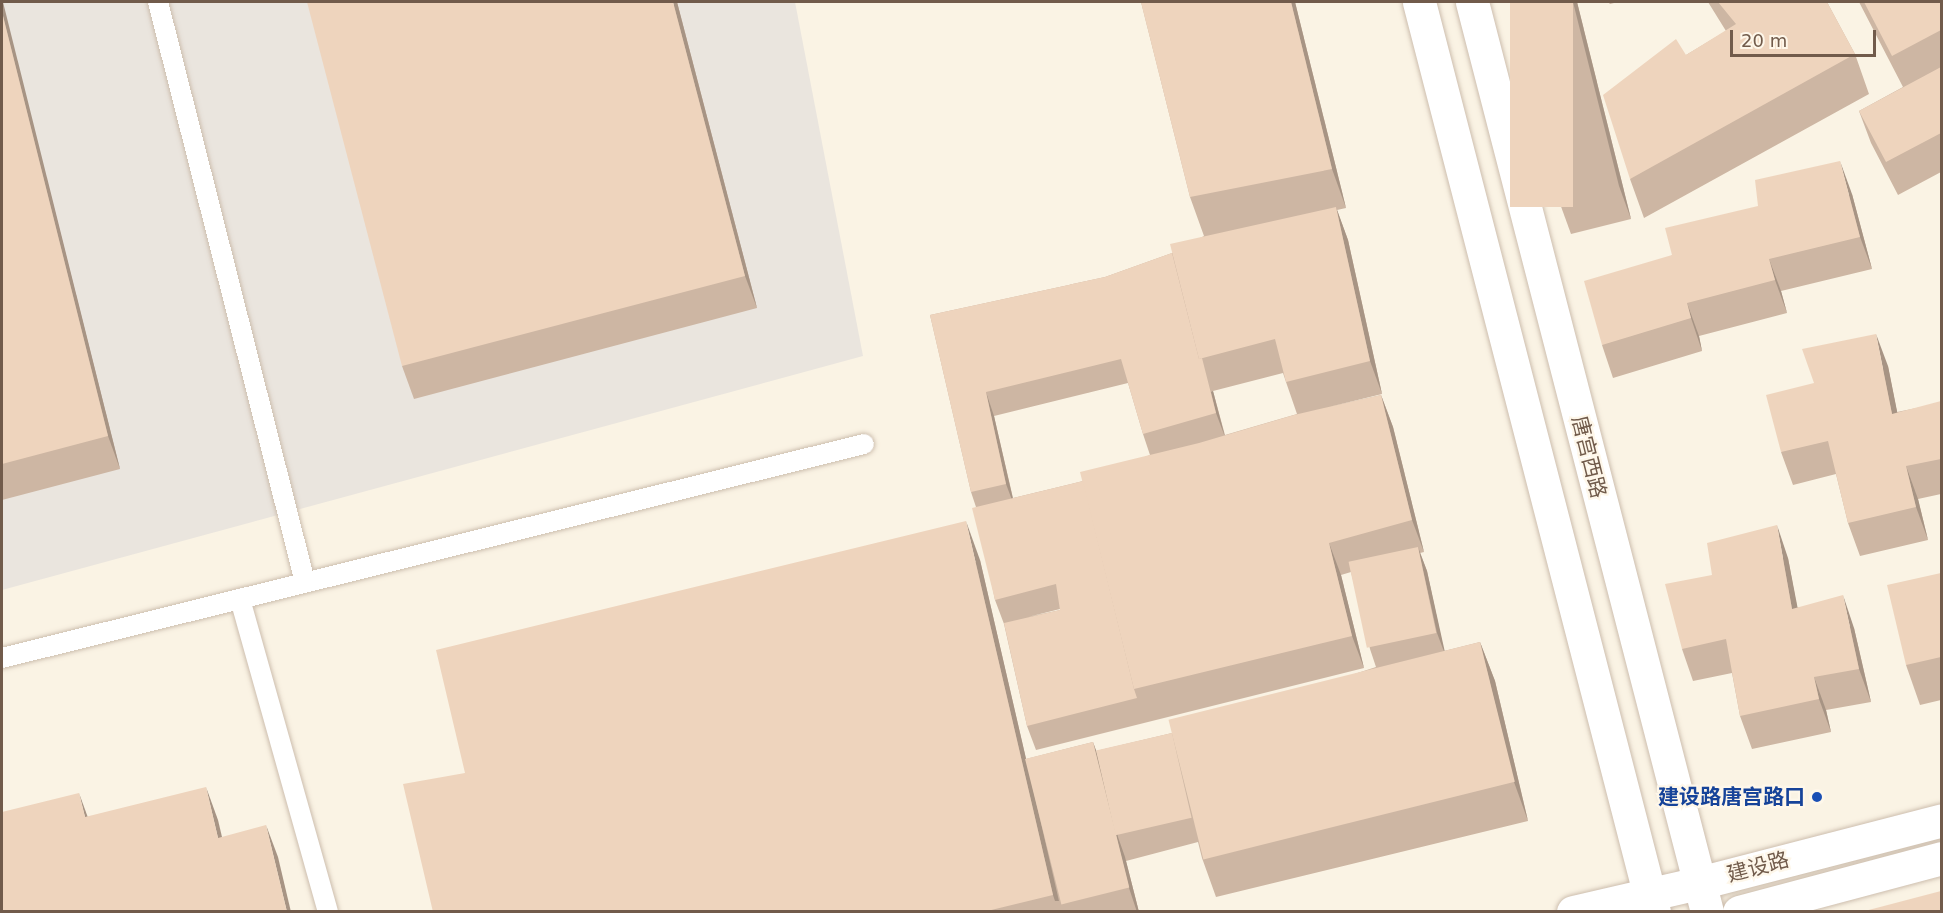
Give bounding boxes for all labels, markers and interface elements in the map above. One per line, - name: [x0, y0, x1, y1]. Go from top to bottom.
- scale bar: [1733, 18, 1878, 56]
- text: 20 m: [1741, 30, 1787, 51]
- street label: 唐宫西路: [1567, 413, 1611, 501]
- place label: 建设路唐宫路口: [1658, 784, 1805, 810]
- marker: 建设路唐宫路口: [1810, 790, 1824, 804]
- street label: 建设路: [1724, 847, 1792, 887]

